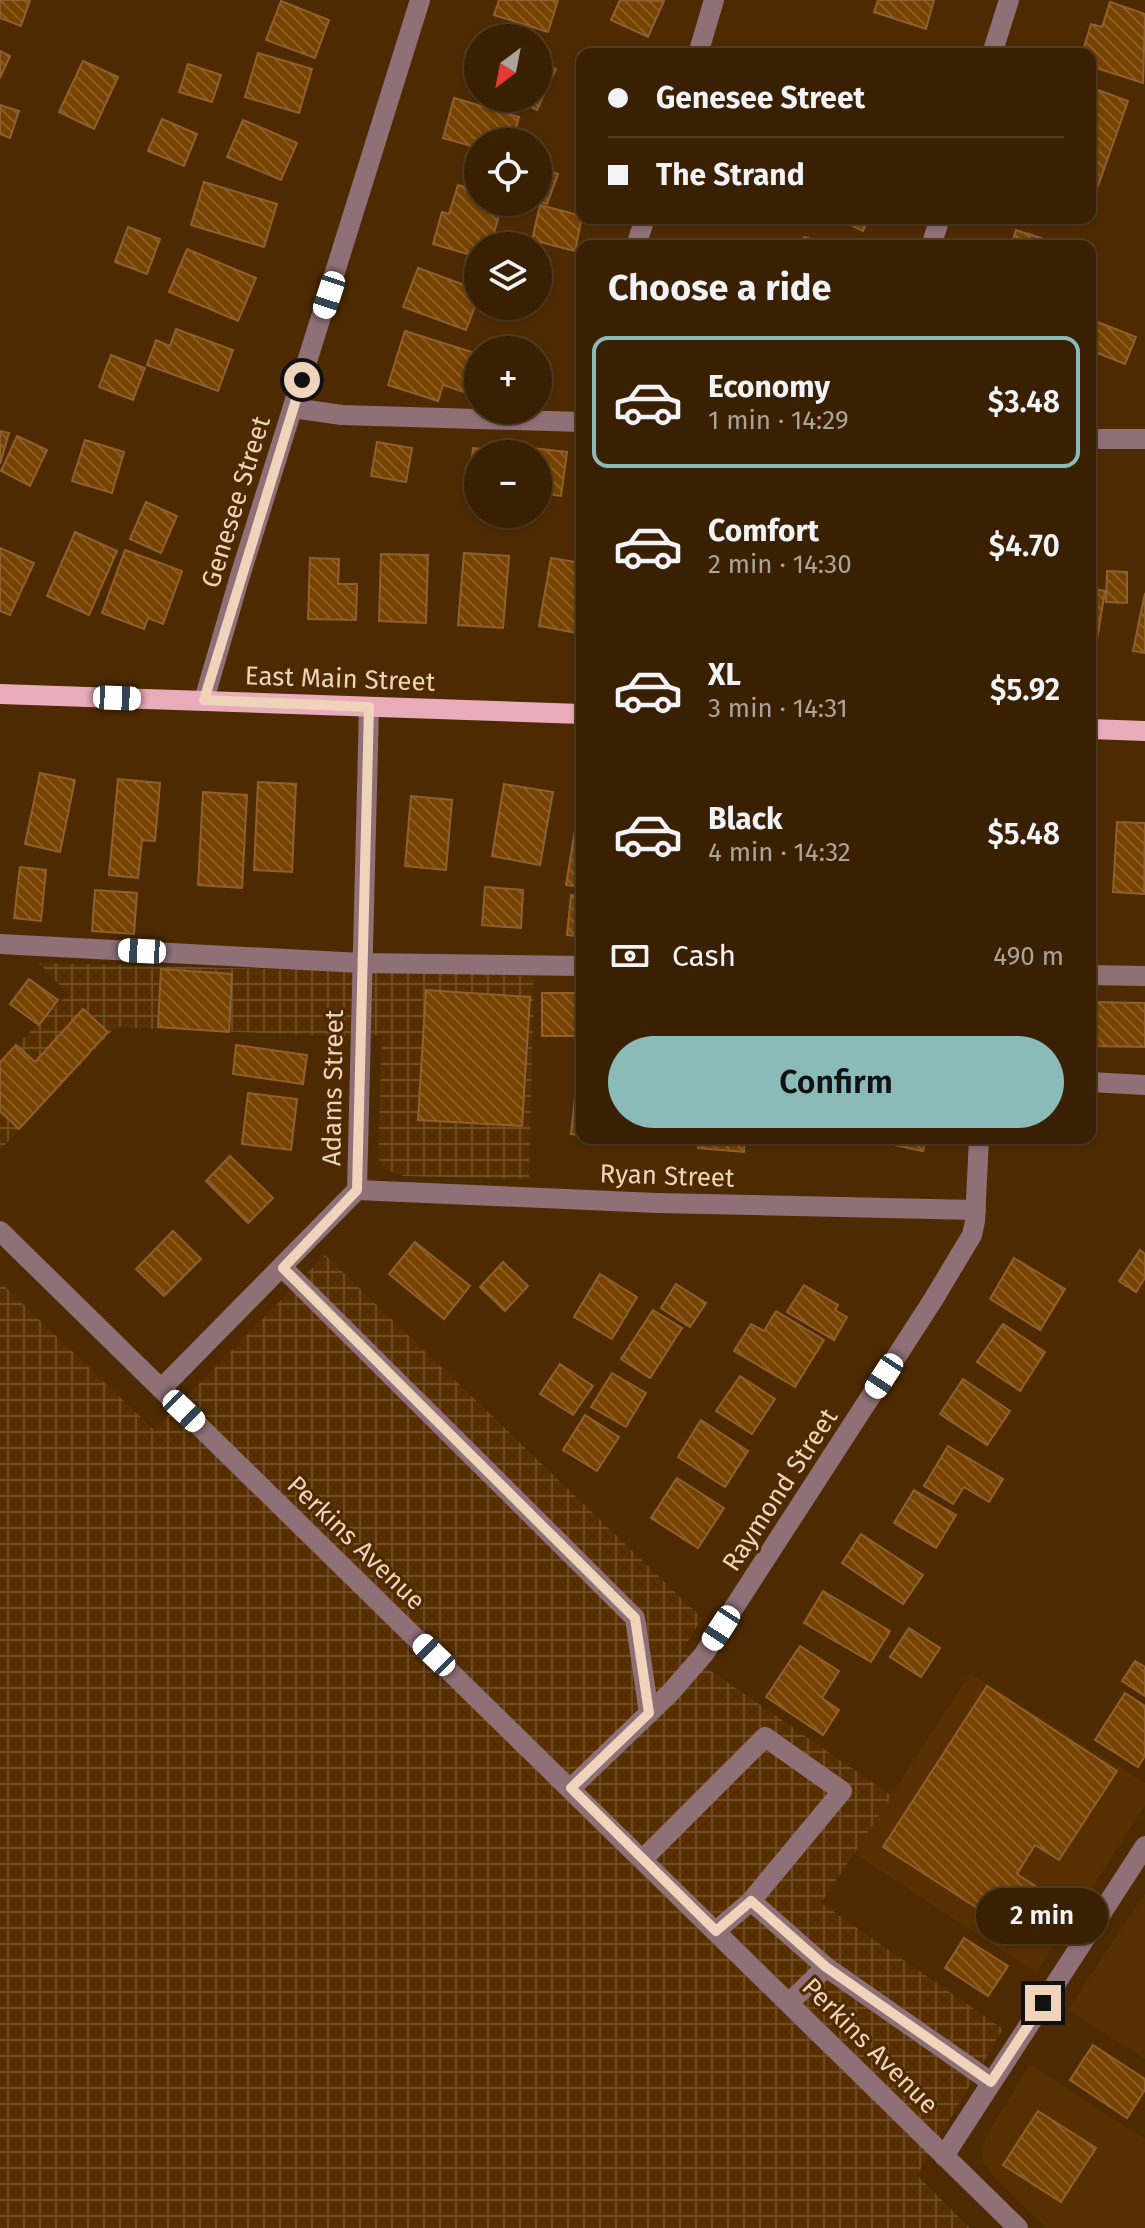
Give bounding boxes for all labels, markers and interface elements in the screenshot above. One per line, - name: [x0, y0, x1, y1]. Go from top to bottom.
- north arrow: [464, 24, 552, 112]
- map controls: [464, 24, 552, 528]
- text: Genesee Street: [656, 80, 865, 116]
- button: locate: [464, 128, 552, 216]
- text: The Strand: [656, 157, 805, 193]
- button: layers: [464, 232, 552, 320]
- text: Choose a ride: [608, 266, 831, 310]
- car: [310, 268, 348, 322]
- button: +: [464, 336, 552, 424]
- route start: [284, 362, 320, 398]
- icon: car: [612, 366, 684, 438]
- text: Economy: [708, 369, 830, 405]
- text: $3.48: [988, 384, 1060, 420]
- text: 1 min · 14:29: [708, 405, 849, 436]
- street label: Genesee Street: [195, 412, 277, 592]
- button: −: [464, 440, 552, 528]
- icon: car: [612, 510, 684, 582]
- text: Comfort: [708, 513, 819, 549]
- text: $4.70: [989, 528, 1060, 564]
- text: 2 min · 14:30: [708, 549, 852, 580]
- icon: car: [612, 654, 684, 726]
- text: XL: [708, 657, 741, 693]
- street label: East Main Street: [244, 660, 436, 698]
- text: $5.92: [990, 672, 1060, 708]
- car: [93, 685, 141, 711]
- text: 3 min · 14:31: [708, 693, 848, 724]
- icon: car: [612, 798, 684, 870]
- text: Black: [708, 801, 783, 837]
- text: $5.48: [987, 816, 1060, 852]
- text: 4 min · 14:32: [708, 837, 851, 868]
- icon: cash: [608, 934, 652, 978]
- car: [117, 938, 167, 964]
- text: Cash: [672, 938, 736, 974]
- text: 490 m: [993, 941, 1064, 972]
- street label: Adams Street: [316, 1009, 350, 1166]
- button: Confirm: [608, 1036, 1064, 1128]
- street label: Ryan Street: [599, 1158, 736, 1194]
- car: [861, 1349, 907, 1403]
- car: [158, 1386, 210, 1436]
- street label: Raymond Street: [716, 1402, 844, 1577]
- street label: Perkins Avenue: [281, 1469, 431, 1617]
- car: [698, 1601, 744, 1655]
- car: [408, 1630, 460, 1680]
- callout: 2 min: [977, 1887, 1109, 1943]
- text: 2 min: [1010, 1900, 1074, 1931]
- street label: Perkins Avenue: [795, 1971, 945, 2121]
- route end: [1025, 1985, 1061, 2021]

